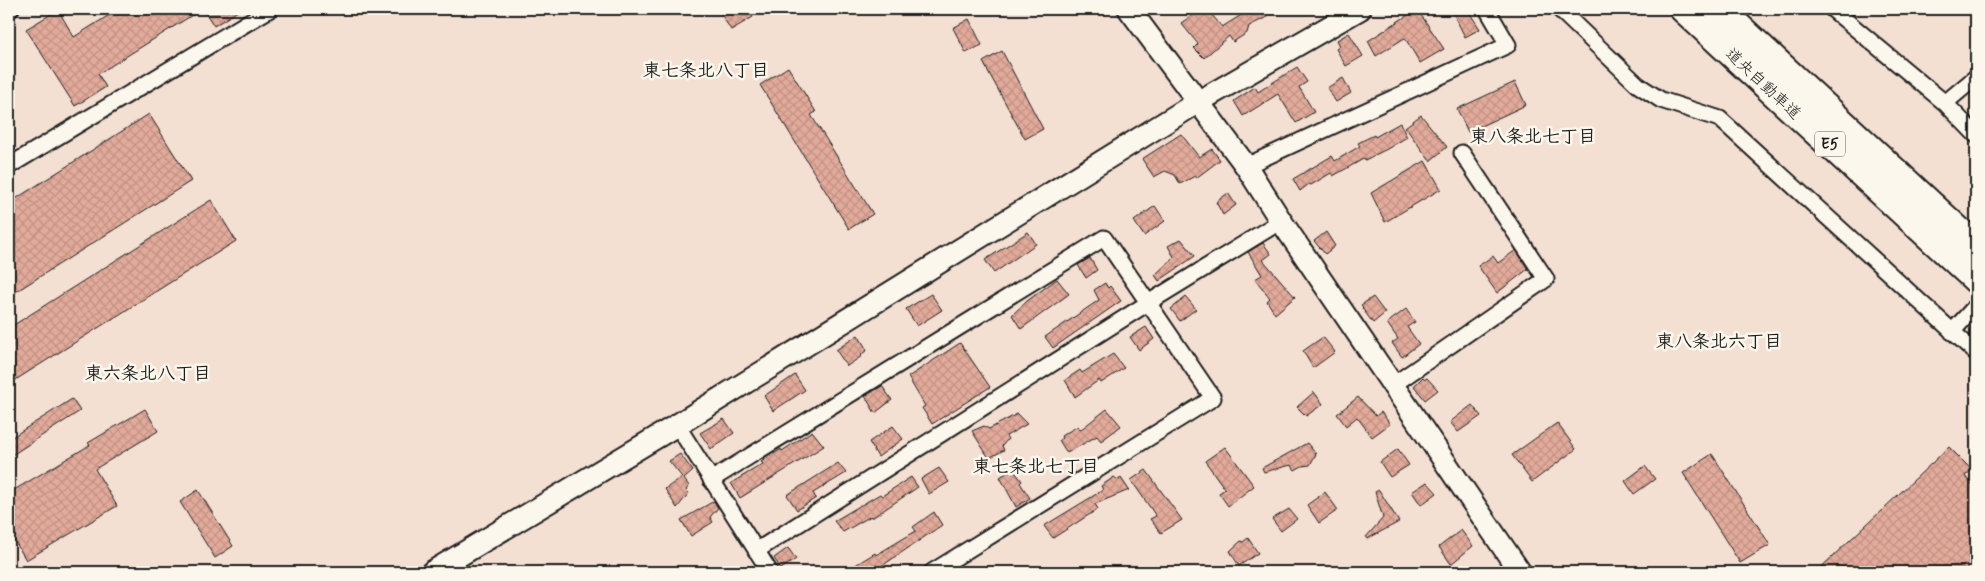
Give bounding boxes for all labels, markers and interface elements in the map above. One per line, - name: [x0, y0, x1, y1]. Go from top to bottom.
- street label: 道央自動車道: [1721, 44, 1805, 125]
- district label: 東七条北八丁目: [643, 59, 769, 83]
- district label: 東八条北七丁目: [1470, 125, 1596, 149]
- road number: E5: [1815, 132, 1845, 156]
- district label: 東八条北六丁目: [1656, 330, 1782, 354]
- district label: 東六条北八丁目: [85, 362, 211, 386]
- district label: 東七条北七丁目: [973, 455, 1099, 479]

